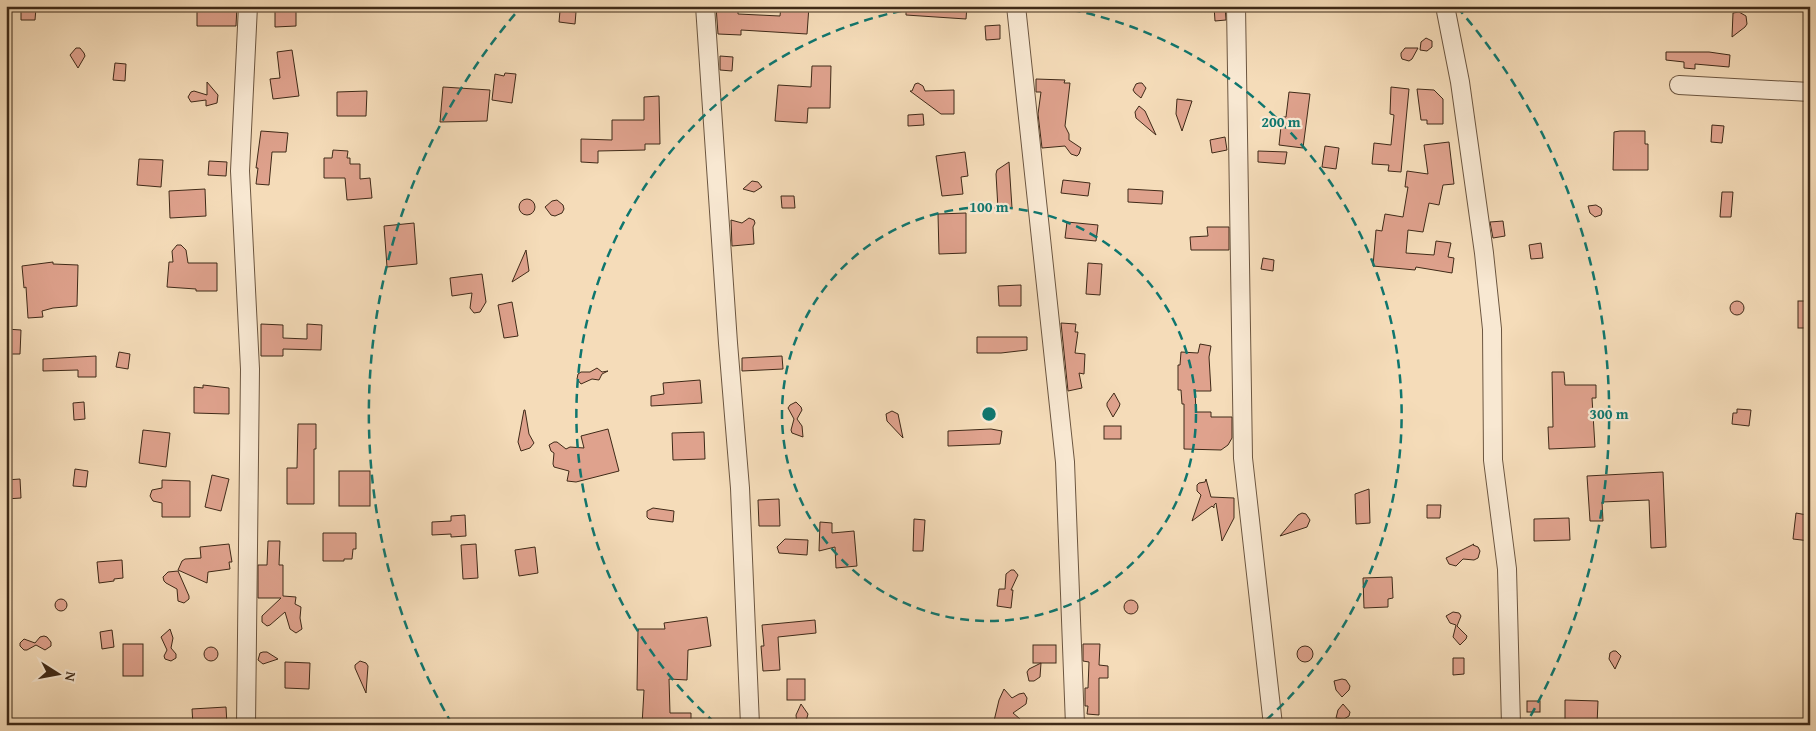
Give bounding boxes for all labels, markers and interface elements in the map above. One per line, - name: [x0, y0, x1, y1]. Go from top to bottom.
- text: 200 m: [1261, 111, 1301, 132]
- text: 100 m: [969, 196, 1009, 217]
- text: 300 m: [1589, 403, 1629, 424]
- centre of rings: [980, 405, 998, 423]
- north arrow: [32, 648, 82, 698]
- text: N: [60, 670, 81, 684]

